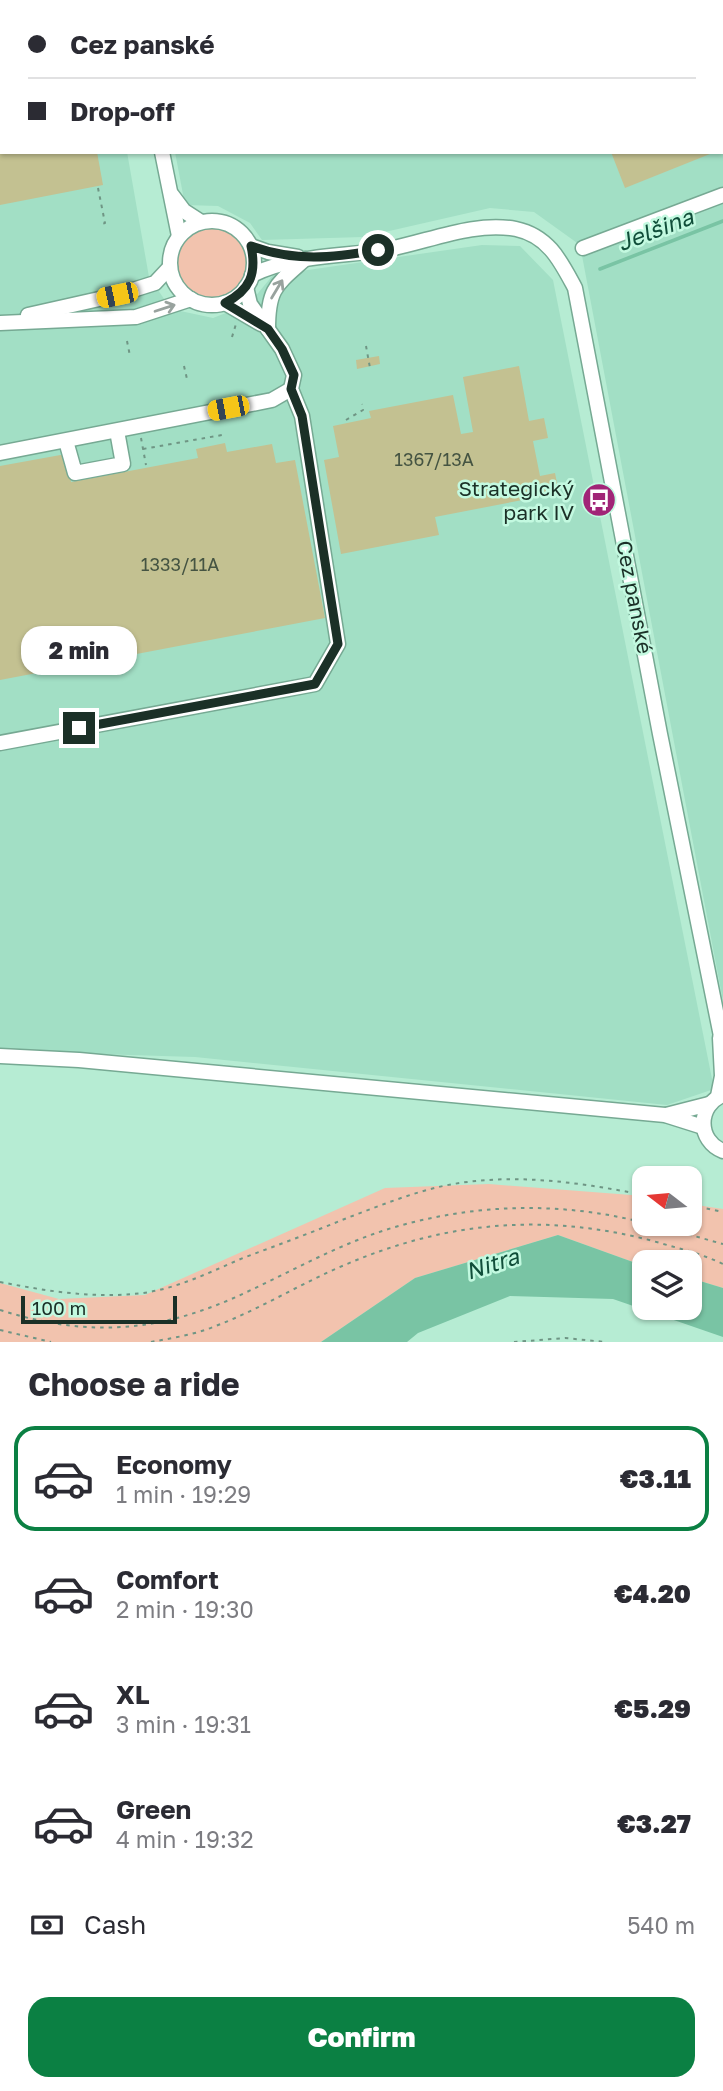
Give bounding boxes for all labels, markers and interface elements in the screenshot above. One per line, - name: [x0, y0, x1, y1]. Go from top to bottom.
- text: Cez panské: [70, 29, 215, 60]
- text: Drop-off: [70, 96, 175, 127]
- water label: Jelšina: [613, 201, 698, 256]
- route start: [362, 234, 394, 266]
- one-way arrow: [270, 279, 284, 299]
- car: [95, 280, 140, 310]
- one-way arrow: [153, 301, 175, 314]
- car: [206, 394, 251, 422]
- house number: 1367/13A: [394, 448, 474, 470]
- place label: Strategický park IV: [459, 475, 574, 525]
- bus stop icon: Strategický park IV: [580, 481, 618, 519]
- street label: Cez panské: [611, 538, 659, 656]
- house number: 1333/11A: [141, 553, 219, 575]
- callout: 2 min: [21, 626, 137, 676]
- text: 2 min: [49, 636, 109, 664]
- route end: [63, 712, 95, 744]
- north arrow: [632, 1166, 702, 1236]
- map controls: [632, 1166, 702, 1320]
- water label: Nitra: [462, 1241, 523, 1285]
- button: layers: [632, 1250, 702, 1320]
- scale bar: [21, 1293, 177, 1325]
- text: 100 m: [32, 1296, 86, 1319]
- text: Choose a ride: [28, 1365, 240, 1403]
- icon: car: [32, 1447, 95, 1510]
- text: Economy: [116, 1449, 232, 1480]
- text: €3.11: [620, 1463, 691, 1494]
- text: 1 min · 19:29: [116, 1480, 251, 1508]
- icon: car: [32, 1562, 95, 1625]
- text: Comfort: [116, 1564, 219, 1595]
- text: €4.20: [614, 1578, 691, 1609]
- text: 2 min · 19:30: [116, 1595, 254, 1623]
- icon: car: [32, 1677, 95, 1740]
- text: XL: [116, 1679, 150, 1710]
- text: €5.29: [614, 1693, 691, 1724]
- text: 3 min · 19:31: [116, 1710, 251, 1738]
- icon: car: [32, 1792, 95, 1855]
- text: Green: [116, 1794, 191, 1825]
- text: €3.27: [617, 1808, 691, 1839]
- text: 4 min · 19:32: [116, 1825, 254, 1853]
- icon: cash: [28, 1906, 66, 1944]
- text: Cash: [84, 1909, 146, 1940]
- text: 540 m: [627, 1911, 695, 1939]
- button: Confirm: [28, 1997, 695, 2077]

